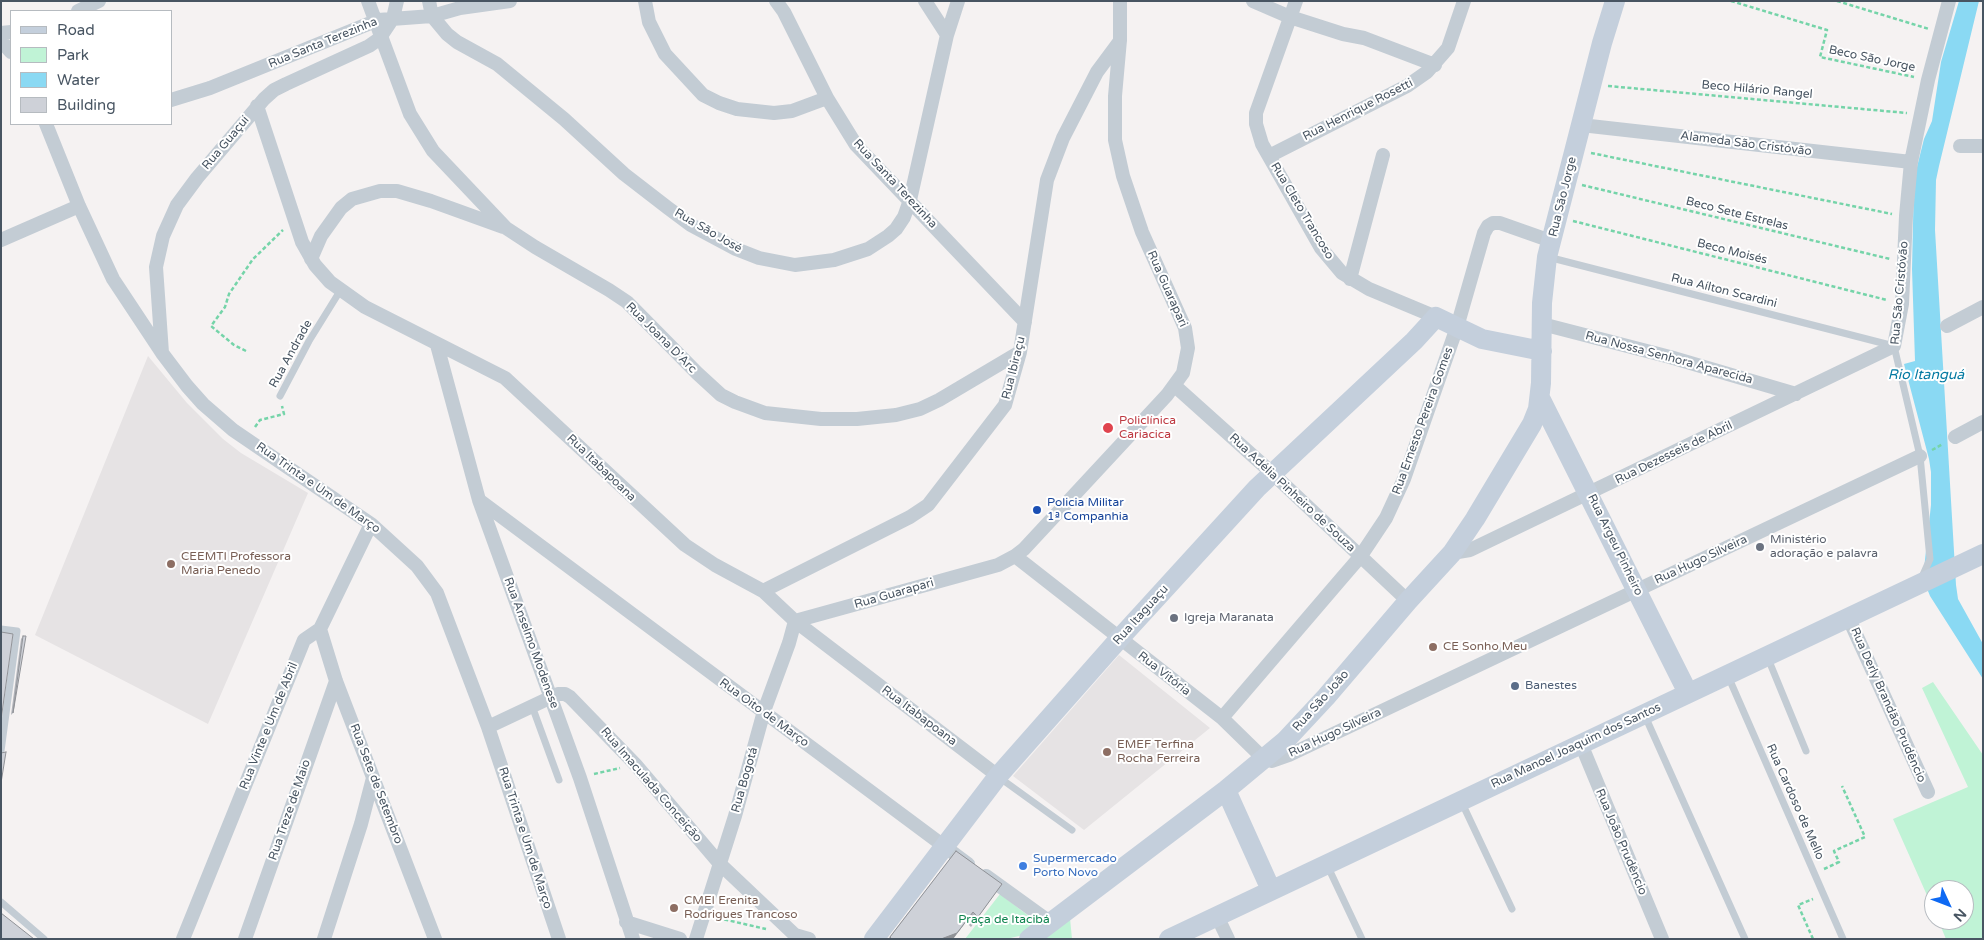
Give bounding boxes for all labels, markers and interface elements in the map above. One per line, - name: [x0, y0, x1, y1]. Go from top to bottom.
- legend: [10, 10, 172, 125]
- street label: Rua Santa Terezinha: [266, 15, 380, 71]
- text: Road: [57, 21, 95, 39]
- street label: Beco São Jorge: [1827, 43, 1917, 75]
- text: Park: [57, 46, 89, 64]
- text: Water: [57, 71, 100, 89]
- street label: Rua Henrique Rosetti: [1301, 76, 1415, 144]
- street label: Beco Hilário Rangel: [1701, 78, 1813, 102]
- text: Building: [57, 96, 116, 114]
- street label: Rua Guaçuí: [199, 113, 253, 173]
- street label: Alameda São Cristóvão: [1680, 129, 1812, 159]
- street label: Rua Santa Terezinha: [850, 137, 940, 231]
- street label: Rua São Jorge: [1546, 156, 1580, 238]
- street label: Rua Cleto Trancoso: [1267, 160, 1337, 262]
- street label: Beco Sete Estrelas: [1684, 194, 1790, 234]
- street label: Rua São José: [672, 206, 744, 256]
- street label: Beco Moisés: [1695, 236, 1769, 268]
- street label: Rua São Cristóvão: [1888, 241, 1912, 345]
- street label: Rua Guarapari: [1144, 249, 1190, 329]
- street label: Rua Aílton Scardini: [1670, 271, 1778, 311]
- street label: Rua Joana D'Arc: [623, 300, 699, 376]
- street label: Rua Andrade: [266, 318, 316, 390]
- street label: Rua Nossa Senhora Aparecida: [1584, 329, 1754, 387]
- street label: Rua Ibiraçu: [999, 335, 1029, 401]
- street label: Rua Ernesto Pereira Gomes: [1390, 345, 1456, 497]
- water label: Rio Itanguá: [1888, 367, 1964, 383]
- place label: Policlínica Cariacica: [1119, 414, 1176, 442]
- street label: Rua Dezesseis de Abril: [1613, 418, 1735, 488]
- marker: Policlínica Cariacica: [1101, 421, 1115, 435]
- street label: Rua Itabapoana: [564, 431, 638, 505]
- street label: Rua Adélia Pinheiro de Souza: [1226, 431, 1358, 555]
- street label: Rua Trinta e Um de Março: [253, 440, 383, 536]
- street label: Rua Argeu Pinheiro: [1584, 492, 1646, 598]
- place label: Policia Militar 1ª Companhia: [1047, 496, 1129, 524]
- marker: Policia Militar 1ª Companhia: [1031, 504, 1043, 516]
- street label: Rua Hugo Silveira: [1652, 532, 1750, 588]
- place label: Ministério adoração e palavra: [1770, 533, 1878, 561]
- marker: Ministério adoração e palavra: [1754, 541, 1766, 553]
- place label: CEEMTI Professora Maria Penedo: [181, 550, 291, 578]
- marker: CEEMTI Professora Maria Penedo: [165, 558, 177, 570]
- street label: Rua Anselmo Modenese: [501, 575, 561, 711]
- street label: Rua Guarapari: [853, 576, 935, 612]
- street label: Rua Itaguaçu: [1110, 582, 1172, 648]
- place label: Igreja Maranata: [1184, 611, 1274, 625]
- marker: Igreja Maranata: [1168, 612, 1180, 624]
- street label: Rua Derly Brandão Prudêncio: [1847, 625, 1929, 785]
- place label: CE Sonho Meu: [1443, 640, 1527, 654]
- marker: CE Sonho Meu: [1427, 641, 1439, 653]
- street label: Rua Vitória: [1135, 649, 1193, 699]
- street label: Rua Vinte e Um de Abril: [237, 660, 301, 792]
- street label: Rua São João: [1290, 667, 1352, 735]
- street label: Rua Oito de Março: [716, 676, 812, 750]
- place label: Banestes: [1525, 679, 1577, 693]
- marker: Banestes: [1509, 680, 1521, 692]
- street label: Rua Itabapoana: [879, 683, 959, 749]
- street label: Rua Manoel Joaquim dos Santos: [1489, 700, 1663, 792]
- street label: Rua Hugo Silveira: [1286, 705, 1384, 761]
- street label: Rua Sete de Setembro: [346, 722, 406, 846]
- street label: Rua Imaculada Conceição: [597, 725, 705, 845]
- place label: EMEF Terfina Rocha Ferreira: [1117, 738, 1200, 766]
- street label: Rua Cardoso de Mello: [1763, 742, 1827, 862]
- street label: Rua Bogotá: [729, 746, 761, 814]
- marker: EMEF Terfina Rocha Ferreira: [1101, 746, 1113, 758]
- street label: Rua Treze de Maio: [266, 758, 314, 862]
- street label: Rua Trinta e Um de Março: [495, 765, 555, 911]
- street label: Rua João Prudêncio: [1592, 787, 1650, 897]
- place label: Supermercado Porto Novo: [1033, 852, 1117, 880]
- marker: Supermercado Porto Novo: [1017, 860, 1029, 872]
- north arrow: [1924, 880, 1974, 930]
- place label: CMEI Erenita Rodrigues Trancoso: [684, 894, 797, 922]
- marker: CMEI Erenita Rodrigues Trancoso: [668, 902, 680, 914]
- text: N: [1950, 905, 1970, 925]
- park label: Praça de Itacibá: [958, 913, 1050, 927]

